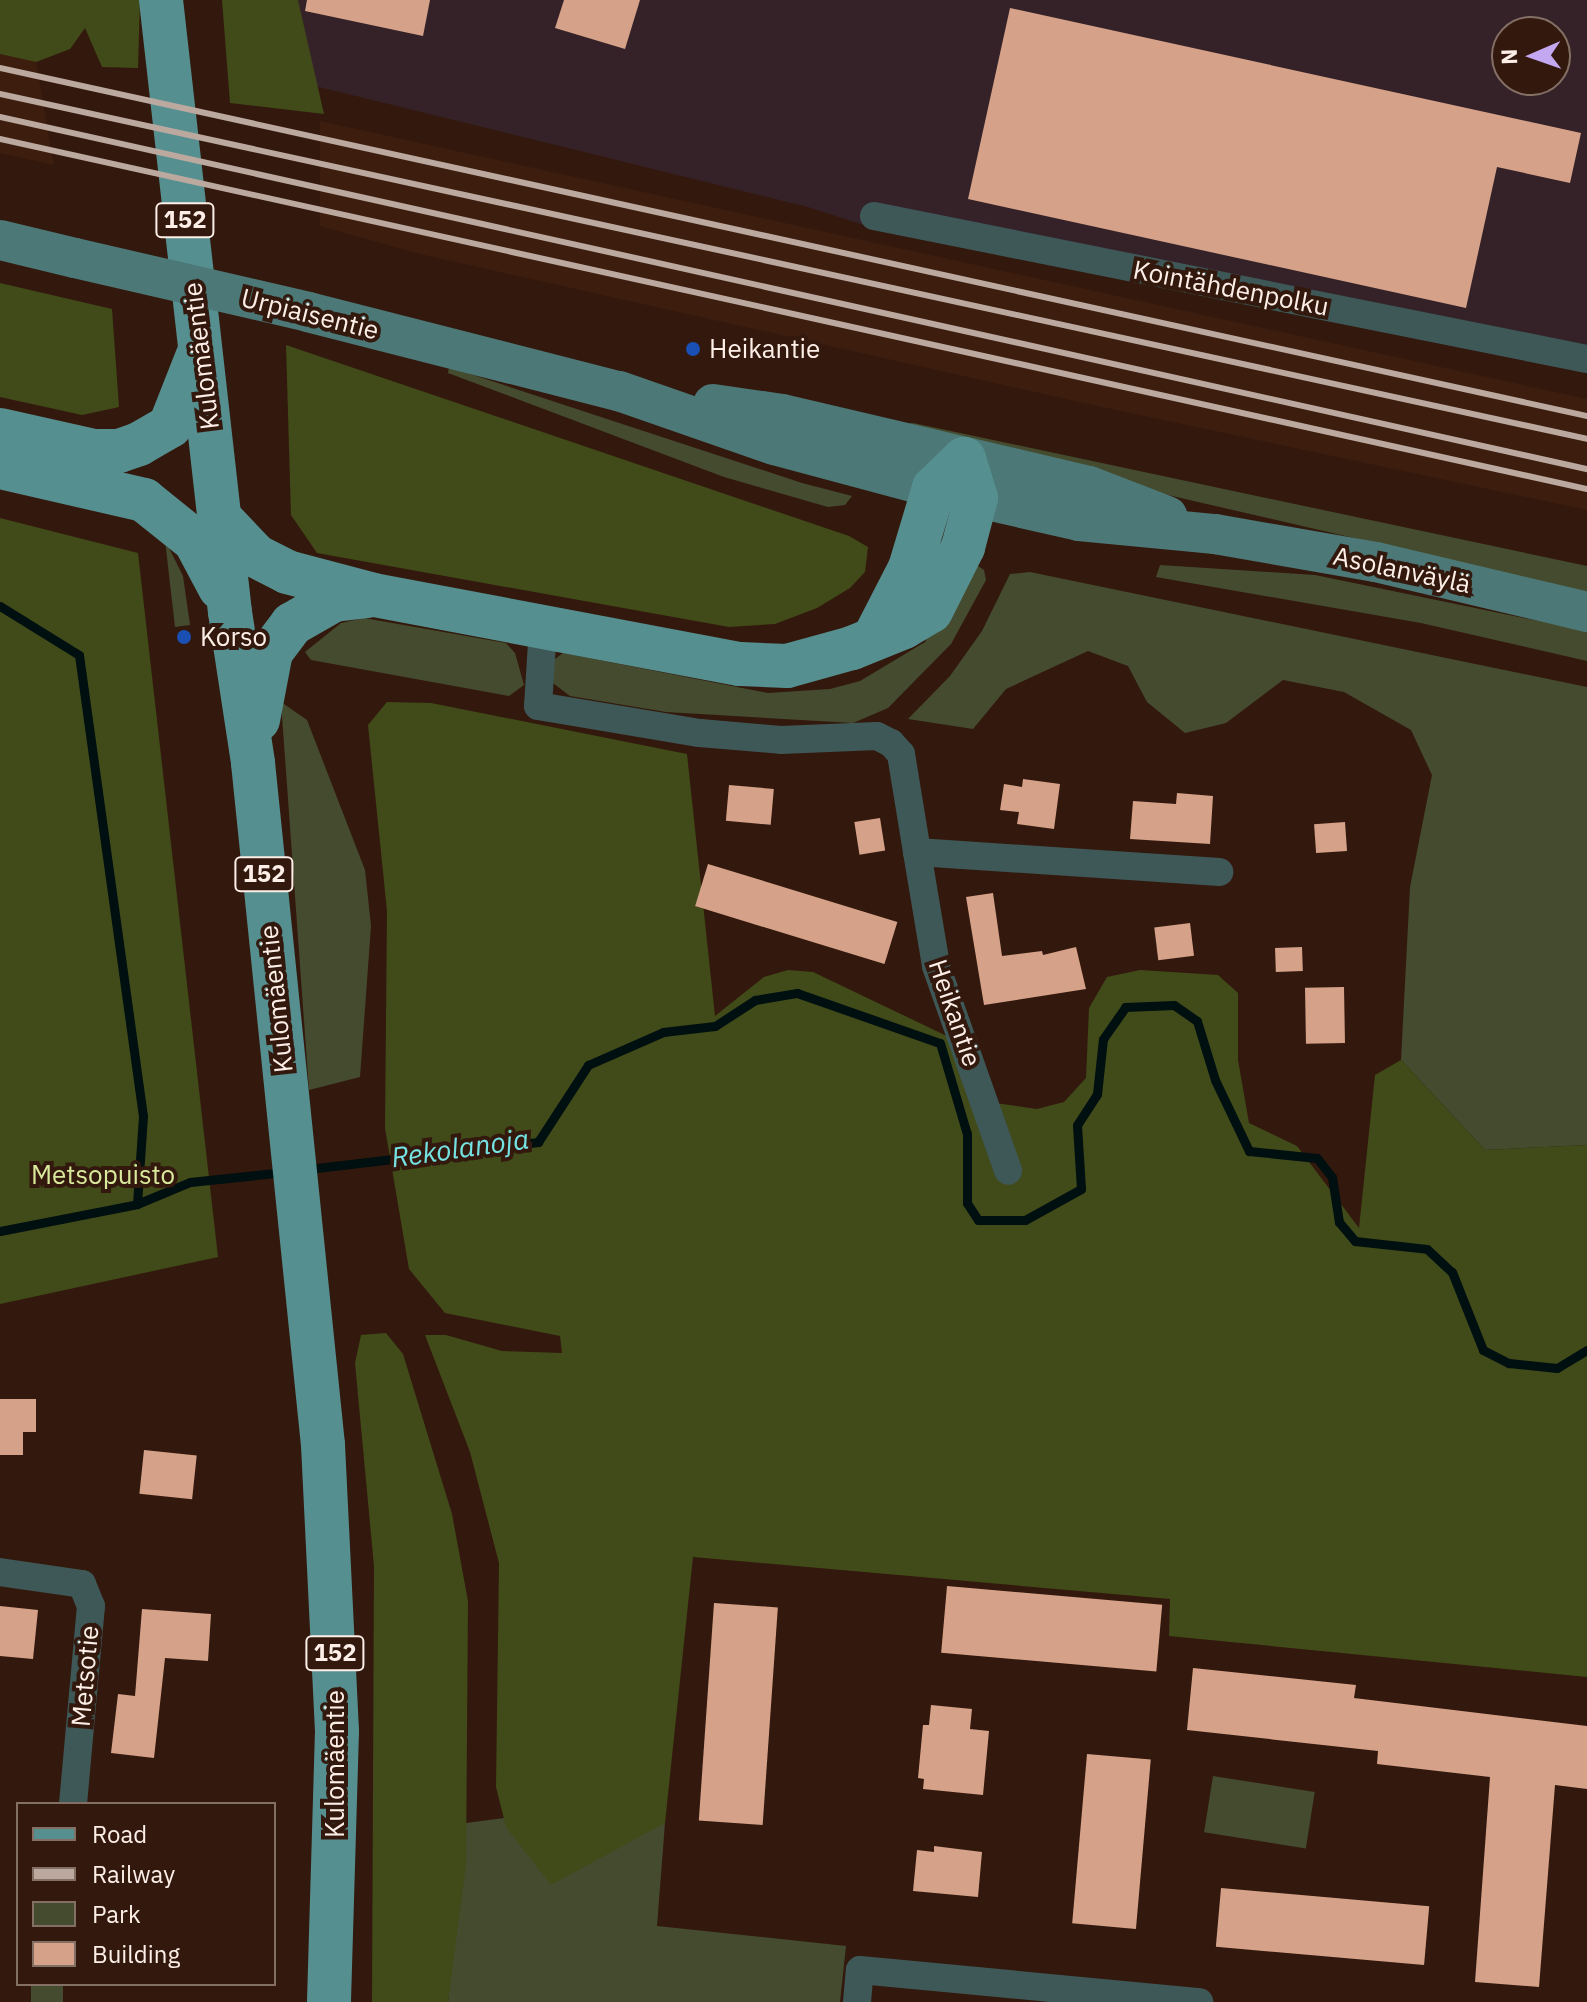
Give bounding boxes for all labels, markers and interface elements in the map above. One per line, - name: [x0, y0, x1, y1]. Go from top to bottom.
- north arrow: [1491, 16, 1571, 96]
- text: N: [1494, 48, 1523, 65]
- road number: 152: [155, 200, 215, 240]
- street label: Kointähdenpolku: [1131, 254, 1331, 322]
- street label: Kulomäentie: [176, 281, 226, 431]
- street label: Urpiaisentie: [238, 282, 382, 346]
- place label: Heikantie: [709, 333, 820, 365]
- marker: Heikantie: [684, 340, 702, 358]
- street label: Asolanväylä: [1330, 540, 1474, 600]
- place label: Korso: [200, 621, 267, 653]
- marker: Korso: [175, 628, 193, 646]
- road number: 152: [234, 854, 294, 894]
- street label: Kulomäentie: [253, 924, 299, 1074]
- street label: Heikantie: [922, 955, 988, 1071]
- water label: Rekolanoja: [389, 1122, 531, 1174]
- park label: Metsopuisto: [31, 1159, 175, 1191]
- street label: Metsotie: [65, 1624, 105, 1728]
- road number: 152: [305, 1633, 365, 1673]
- street label: Kulomäentie: [319, 1690, 351, 1838]
- legend: [16, 1802, 276, 1986]
- text: Road: [92, 1818, 147, 1850]
- text: Railway: [92, 1858, 175, 1890]
- text: Park: [92, 1898, 141, 1930]
- text: Building: [92, 1938, 180, 1970]

